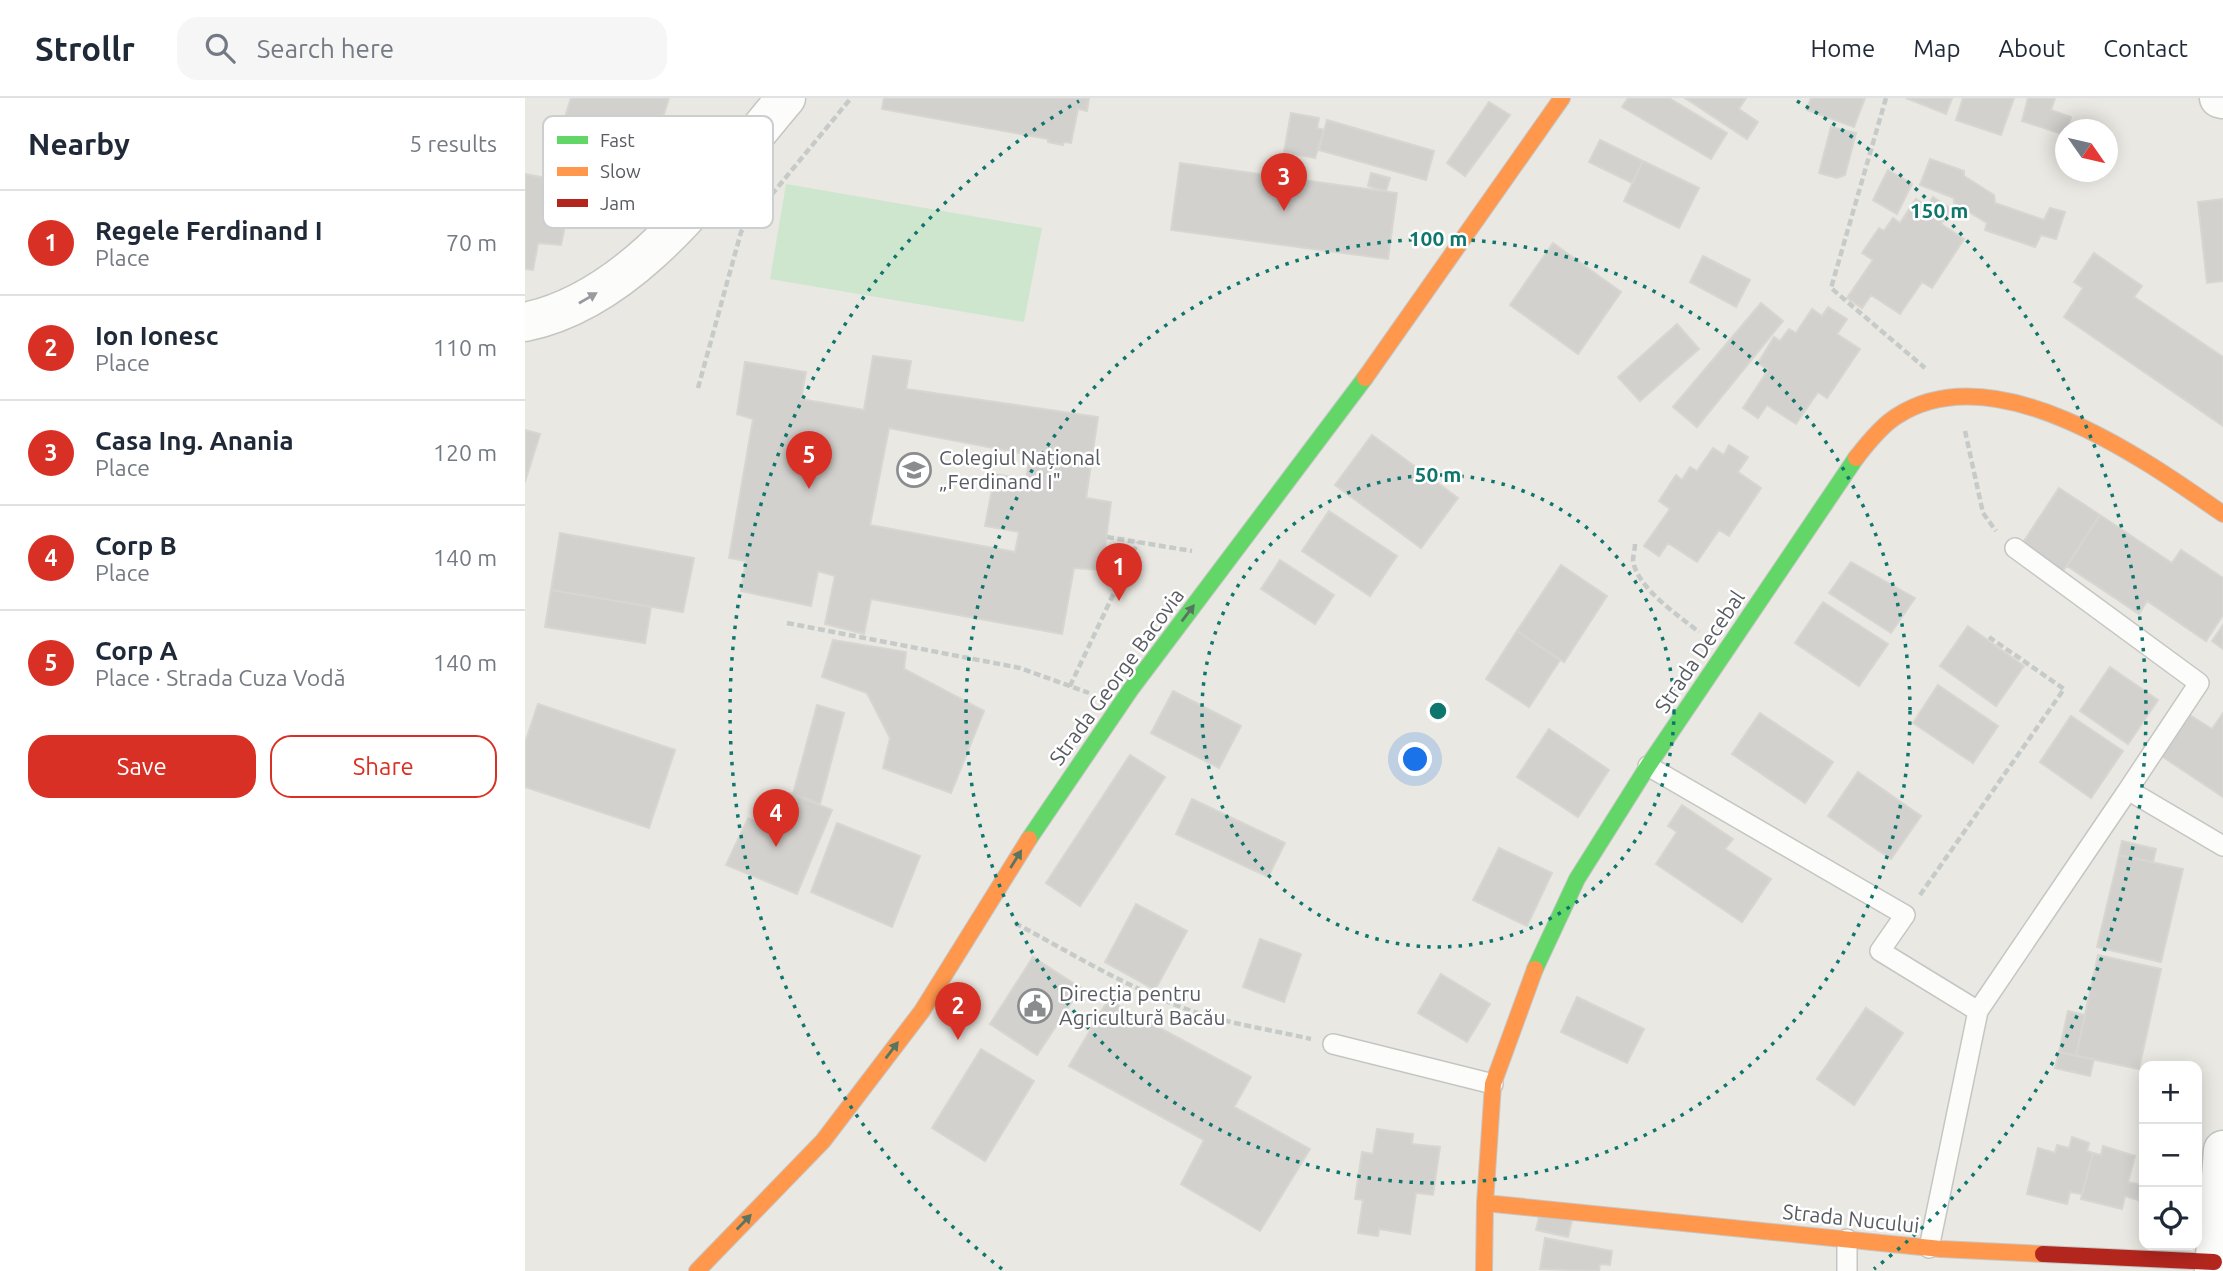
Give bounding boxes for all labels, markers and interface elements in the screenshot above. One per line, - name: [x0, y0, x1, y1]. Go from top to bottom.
- search box: [177, 17, 667, 80]
- icon: search: [201, 29, 239, 67]
- text: Strollr: [35, 30, 135, 67]
- text: Search here: [257, 34, 394, 63]
- text: Home: [1810, 35, 1875, 62]
- text: Map: [1913, 35, 1960, 62]
- text: About: [1998, 35, 2065, 62]
- text: Contact: [2103, 35, 2188, 62]
- legend: [543, 116, 773, 228]
- north arrow: [2055, 119, 2118, 182]
- text: Nearby: [28, 127, 130, 161]
- text: Fast: [600, 129, 635, 151]
- text: 5 results: [409, 131, 497, 156]
- pin: 3: [1261, 153, 1307, 211]
- text: Slow: [600, 160, 641, 182]
- text: Jam: [600, 192, 636, 214]
- text: 150 m: [1910, 198, 1968, 222]
- text: Regele Ferdinand I: [95, 216, 323, 245]
- text: 100 m: [1409, 226, 1467, 250]
- text: 1: [45, 230, 57, 255]
- text: 70 m: [446, 230, 497, 255]
- text: Place: [95, 245, 150, 270]
- one-way arrow: [579, 291, 598, 304]
- text: Ion Ionesc: [95, 321, 219, 350]
- text: 2: [45, 335, 57, 360]
- text: 110 m: [433, 335, 497, 360]
- text: Place: [95, 350, 150, 375]
- text: Casa Ing. Anania: [95, 426, 294, 455]
- pin: 5: [786, 431, 832, 489]
- text: 3: [45, 440, 57, 465]
- text: 120 m: [433, 440, 497, 465]
- place label: Colegiul Național „Ferdinand I": [939, 445, 1100, 493]
- school or university icon: Colegiul Național „Ferdinand I": [895, 451, 933, 489]
- text: Place: [95, 455, 150, 480]
- text: 50 m: [1415, 462, 1461, 486]
- text: Corp B: [95, 531, 177, 560]
- pin: 1: [1096, 543, 1142, 601]
- text: 4: [45, 545, 57, 570]
- text: 140 m: [433, 545, 497, 570]
- text: Place: [95, 560, 150, 585]
- street label: Strada George Bacovia: [1044, 583, 1188, 769]
- street label: Strada Decebal: [1649, 586, 1749, 717]
- one-way arrow: [1181, 604, 1196, 622]
- text: Corp A: [95, 636, 178, 665]
- text: 5: [45, 650, 57, 675]
- text: 140 m: [433, 650, 497, 675]
- text: Place · Strada Cuza Vodă: [95, 665, 345, 690]
- centre of rings: [1426, 699, 1450, 723]
- button: Save: [28, 735, 256, 798]
- button: Share: [270, 735, 497, 798]
- your location: [1398, 742, 1432, 776]
- pin: 4: [753, 789, 799, 847]
- one-way arrow: [1010, 850, 1022, 869]
- place label: Direcția pentru Agricultură Bacău: [1059, 981, 1225, 1029]
- pin: 2: [935, 982, 981, 1040]
- public building icon: Direcția pentru Agricultură Bacău: [1016, 987, 1054, 1025]
- one-way arrow: [885, 1041, 899, 1059]
- map controls: [2139, 1061, 2202, 1250]
- button: +: [2139, 1061, 2202, 1124]
- button: −: [2139, 1124, 2202, 1187]
- button: locate: [2139, 1187, 2202, 1250]
- street label: Strada Nucului: [1782, 1199, 1921, 1237]
- one-way arrow: [736, 1214, 752, 1231]

